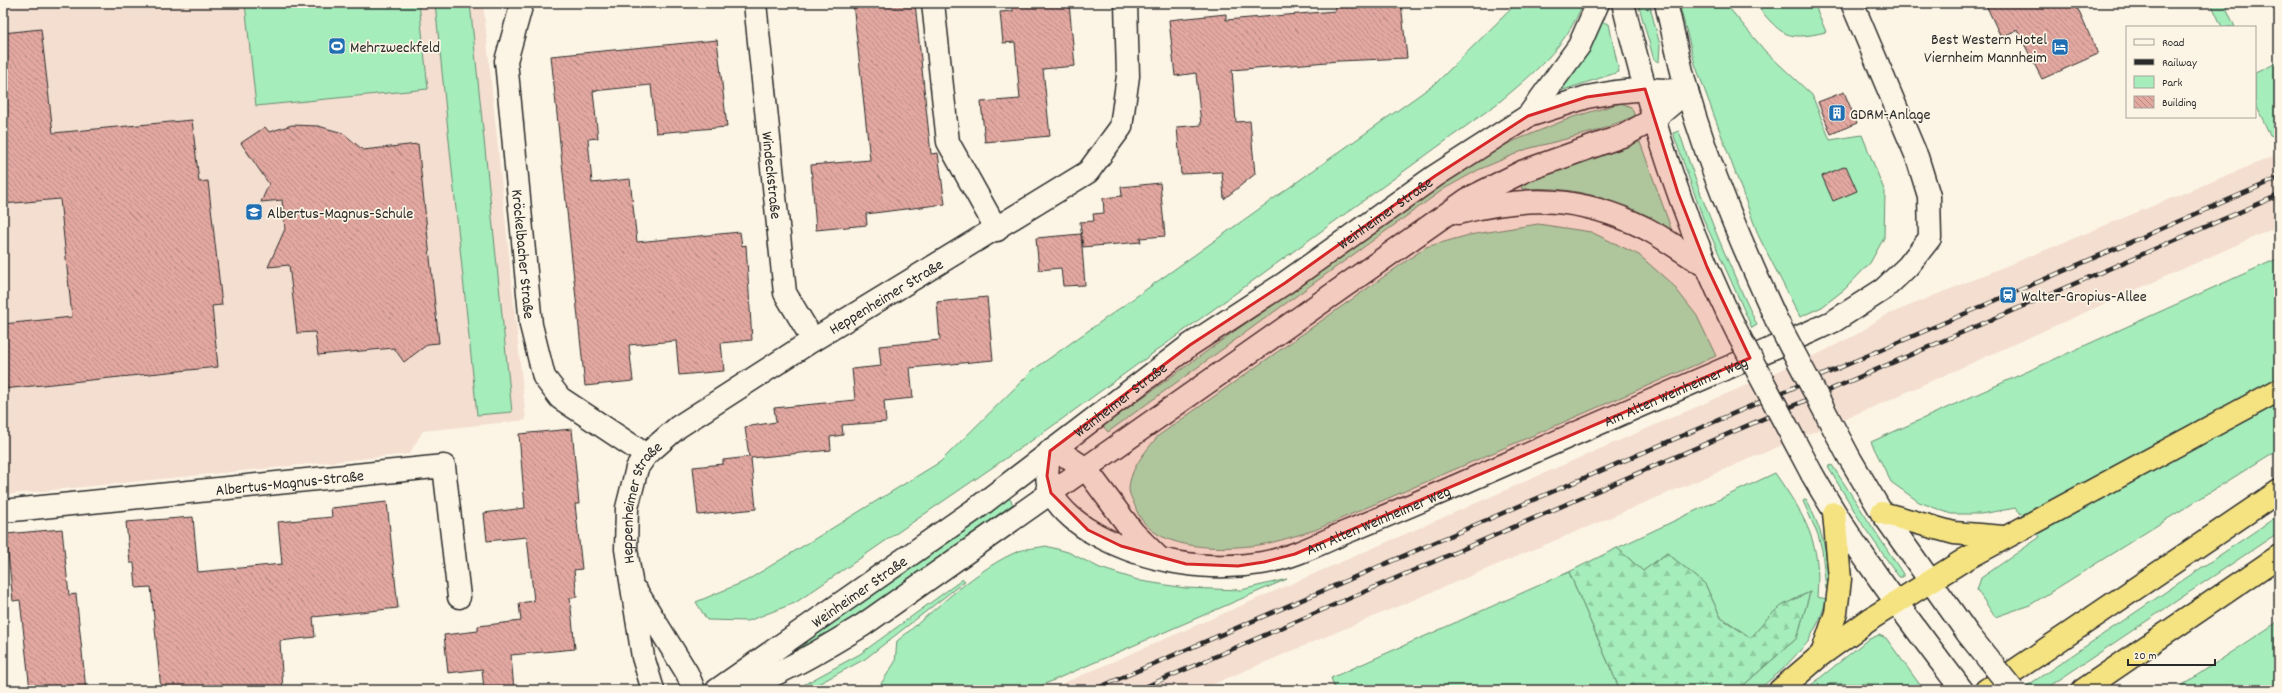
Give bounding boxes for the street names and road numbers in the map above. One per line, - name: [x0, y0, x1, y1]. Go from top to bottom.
- street label: Windeckstraße: [754, 130, 786, 220]
- street label: Weinheimer Straße: [1333, 172, 1438, 256]
- street label: Kröckelbacher Straße: [504, 188, 539, 320]
- street label: Heppenheimer Straße: [825, 254, 949, 342]
- street label: Am Alten Weinheimer Weg: [1600, 351, 1752, 434]
- street label: Weinheimer Straße: [1069, 357, 1173, 444]
- street label: Heppenheimer Straße: [617, 437, 668, 565]
- street label: Albertus-Magnus-Straße: [214, 465, 365, 503]
- street label: Am Alten Weinheimer Weg: [1303, 481, 1455, 562]
- street label: Weinheimer Straße: [807, 551, 913, 635]

